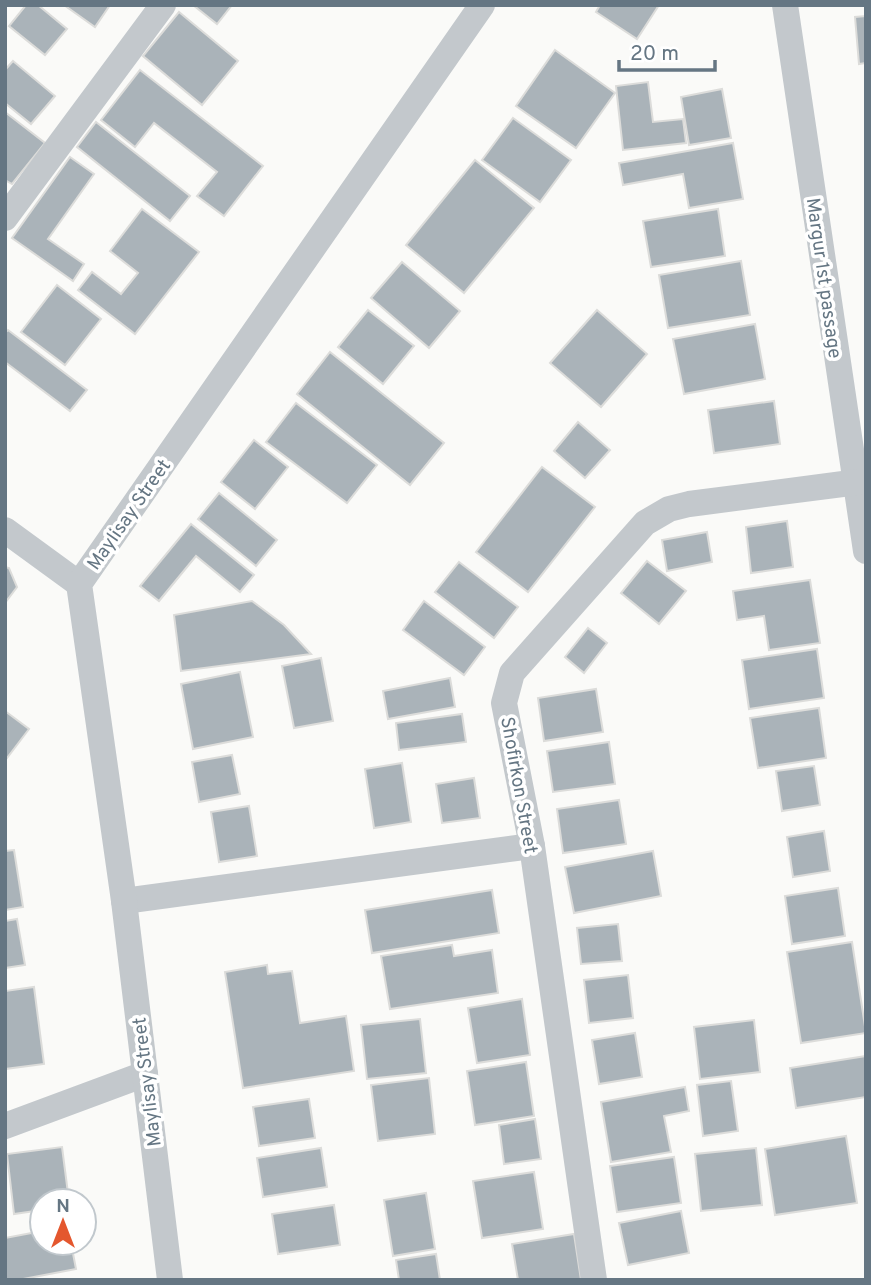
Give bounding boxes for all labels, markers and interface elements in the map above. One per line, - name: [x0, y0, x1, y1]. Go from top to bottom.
- scale bar: [619, 28, 715, 72]
- text: 20 m: [630, 41, 679, 68]
- street label: Margur 1st passage: [800, 196, 846, 360]
- street label: Maylisay Street: [83, 455, 177, 575]
- street label: Shofirkon Street: [494, 715, 542, 856]
- street label: Maylisay Street: [128, 1016, 168, 1148]
- north arrow: [28, 1187, 98, 1257]
- text: N: [56, 1195, 70, 1219]

